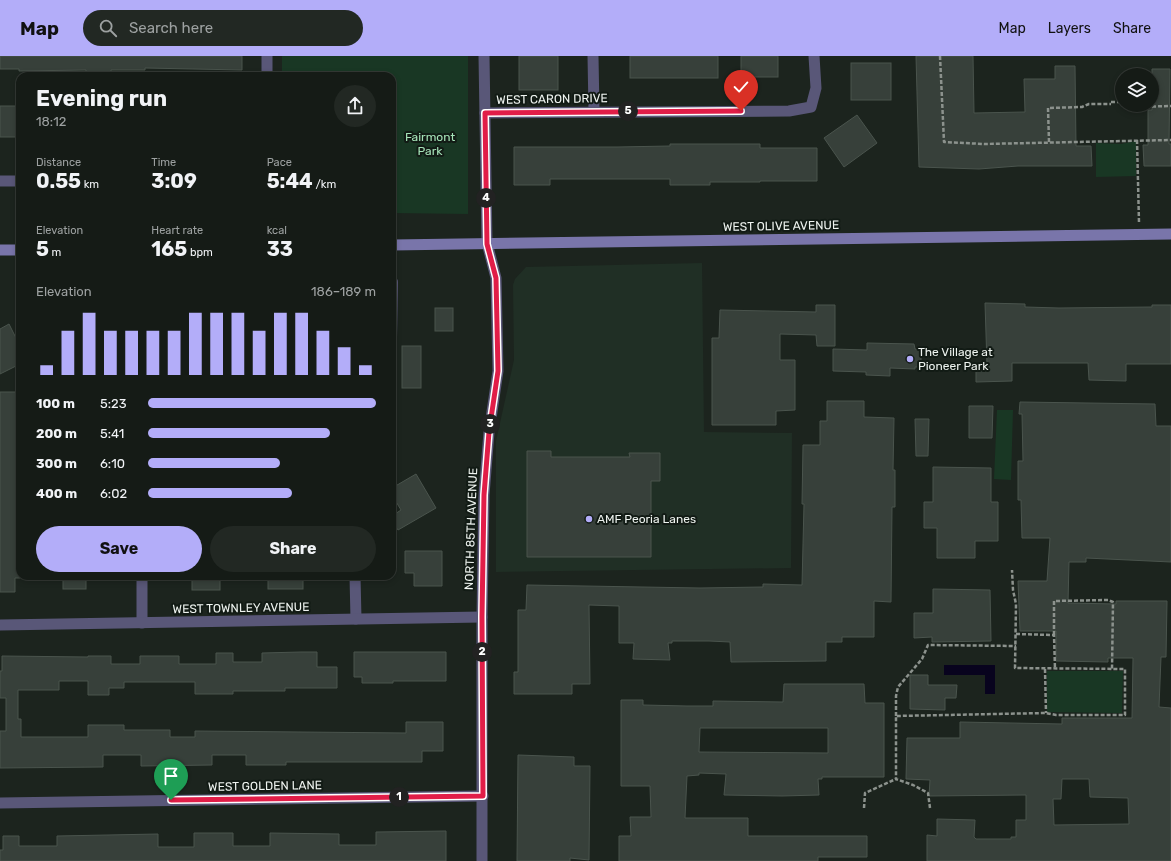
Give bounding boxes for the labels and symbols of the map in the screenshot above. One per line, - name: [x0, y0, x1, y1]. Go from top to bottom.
- pin: [724, 70, 758, 111]
- street label: WEST CARON DRIVE: [496, 91, 608, 107]
- pin: 5: [618, 101, 638, 121]
- park label: Fairmont Park: [405, 130, 455, 158]
- pin: 4: [476, 188, 496, 208]
- street label: WEST OLIVE AVENUE: [723, 218, 839, 234]
- place label: The Village at Pioneer Park: [918, 345, 993, 373]
- marker: The Village at Pioneer Park: [905, 354, 915, 364]
- pin: 3: [480, 414, 500, 434]
- street label: NORTH 85TH AVENUE: [462, 468, 480, 590]
- place label: AMF Peoria Lanes: [597, 512, 696, 526]
- marker: AMF Peoria Lanes: [584, 514, 594, 524]
- street label: WEST TOWNLEY AVENUE: [172, 600, 310, 616]
- pin: 2: [472, 642, 492, 662]
- pin: [154, 759, 188, 800]
- street label: WEST GOLDEN LANE: [208, 778, 322, 794]
- pin: 1: [389, 787, 409, 807]

